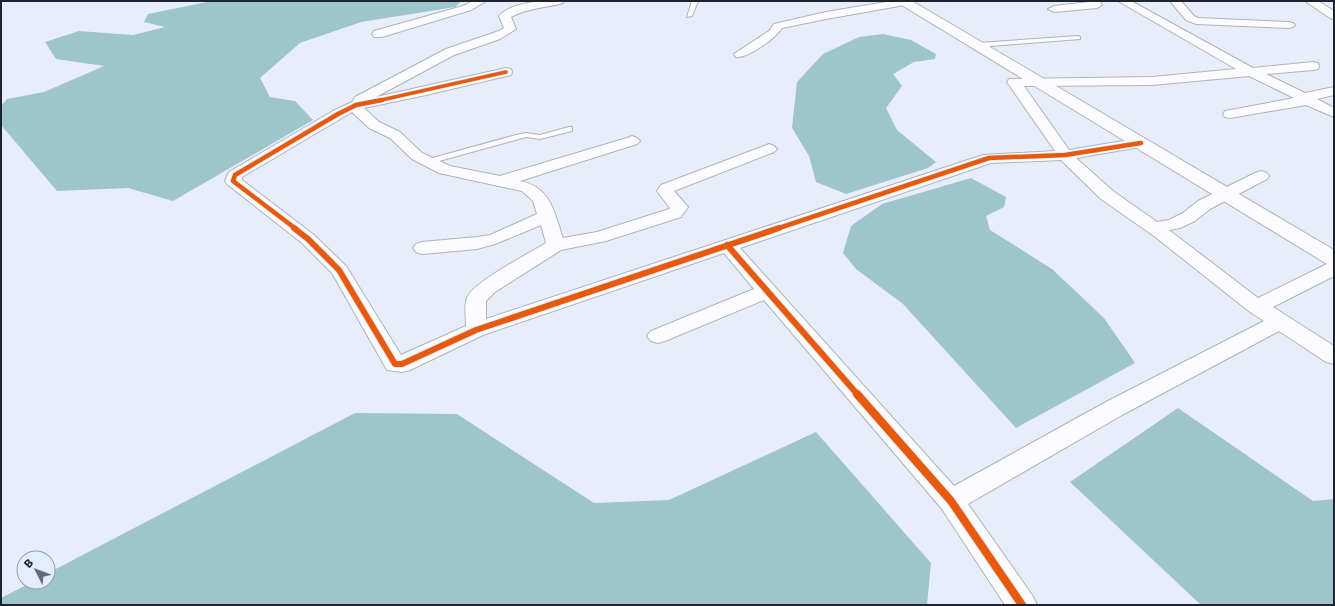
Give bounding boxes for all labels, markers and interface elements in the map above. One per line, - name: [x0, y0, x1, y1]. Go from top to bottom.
- north arrow: [16, 550, 56, 590]
- text: B: [21, 556, 35, 570]

